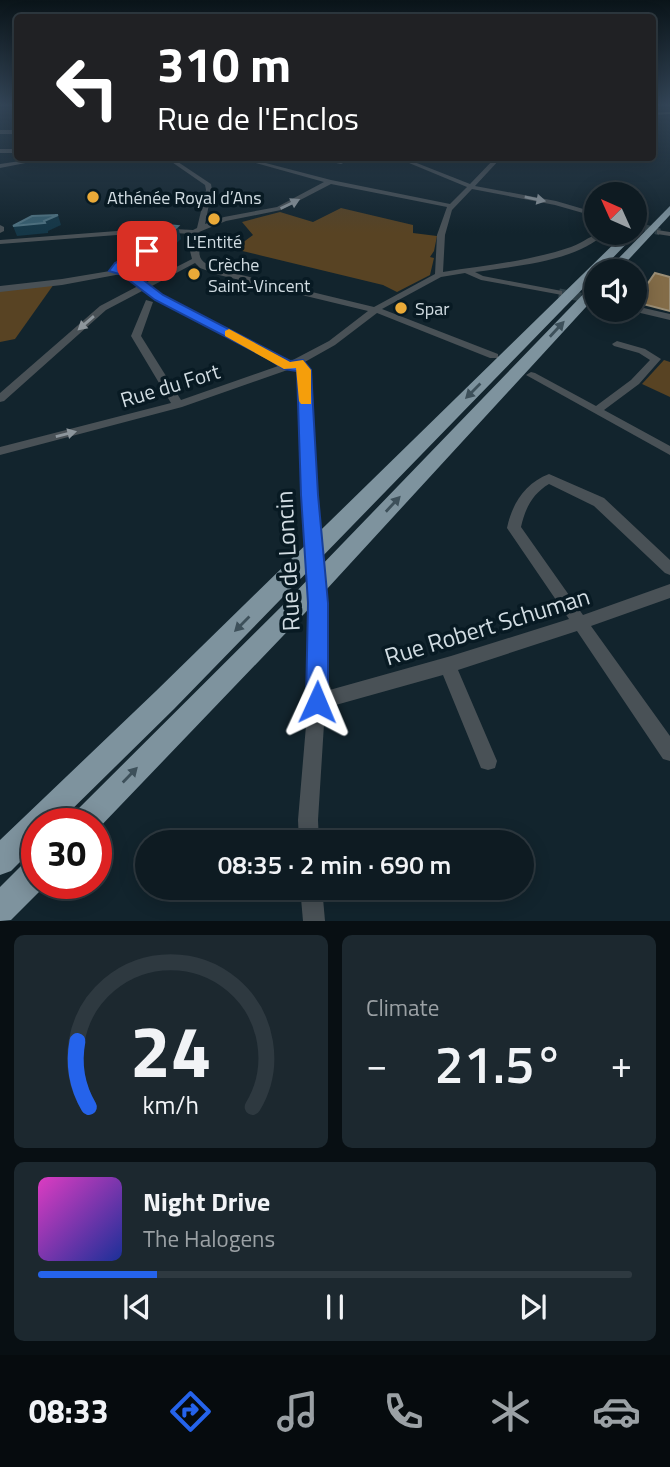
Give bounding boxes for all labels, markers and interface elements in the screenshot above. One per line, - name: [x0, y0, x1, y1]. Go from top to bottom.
- text: 310 m: [157, 26, 291, 101]
- icon: left: [42, 42, 133, 133]
- text: Rue de l'Enclos: [157, 94, 359, 142]
- north arrow: [584, 182, 648, 245]
- map controls: [584, 182, 647, 322]
- place label: Athénée Royal d’Ans: [107, 184, 262, 211]
- marker: Athénée Royal d’Ans: [85, 189, 101, 205]
- one-way arrow: [524, 194, 546, 205]
- one-way arrow: [280, 198, 300, 209]
- marker: L'Entité: [206, 211, 222, 227]
- pin: [117, 221, 177, 281]
- place label: L'Entité: [186, 228, 242, 255]
- icon: arrive: [128, 232, 166, 270]
- place label: Crèche Saint-Vincent: [208, 251, 311, 299]
- button: sound: [584, 259, 647, 322]
- marker: Crèche Saint-Vincent: [186, 266, 202, 282]
- place label: Spar: [415, 295, 450, 322]
- marker: Spar: [393, 300, 409, 316]
- one-way arrow: [77, 315, 95, 331]
- one-way arrow: [549, 321, 565, 338]
- street label: Rue du Fort: [116, 355, 224, 415]
- one-way arrow: [465, 383, 482, 400]
- one-way arrow: [55, 428, 77, 439]
- street label: Rue de Loncin: [265, 490, 309, 632]
- one-way arrow: [384, 496, 400, 513]
- street label: Rue Robert Schuman: [380, 578, 594, 674]
- one-way arrow: [234, 615, 250, 632]
- position arrow: [280, 665, 354, 739]
- one-way arrow: [122, 767, 139, 784]
- speed limit sign: 30: [21, 808, 112, 899]
- text: 08:35 · 2 min · 690 m: [218, 845, 451, 884]
- text: Climate: [366, 990, 439, 1025]
- text: 24: [130, 996, 212, 1106]
- text: 21.5°: [435, 1024, 563, 1103]
- text: −: [366, 1035, 387, 1093]
- text: +: [611, 1035, 632, 1093]
- text: km/h: [143, 1086, 199, 1124]
- text: Night Drive: [143, 1182, 270, 1221]
- text: The Halogens: [143, 1221, 275, 1256]
- icon: previous: [118, 1288, 156, 1326]
- icon: pause: [316, 1288, 354, 1326]
- icon: next: [514, 1288, 552, 1326]
- text: 08:33: [29, 1387, 109, 1435]
- icon: directions: [166, 1387, 215, 1436]
- icon: music: [273, 1387, 322, 1436]
- icon: phone: [379, 1387, 428, 1436]
- icon: climate: [486, 1387, 535, 1436]
- icon: car: [592, 1387, 641, 1436]

